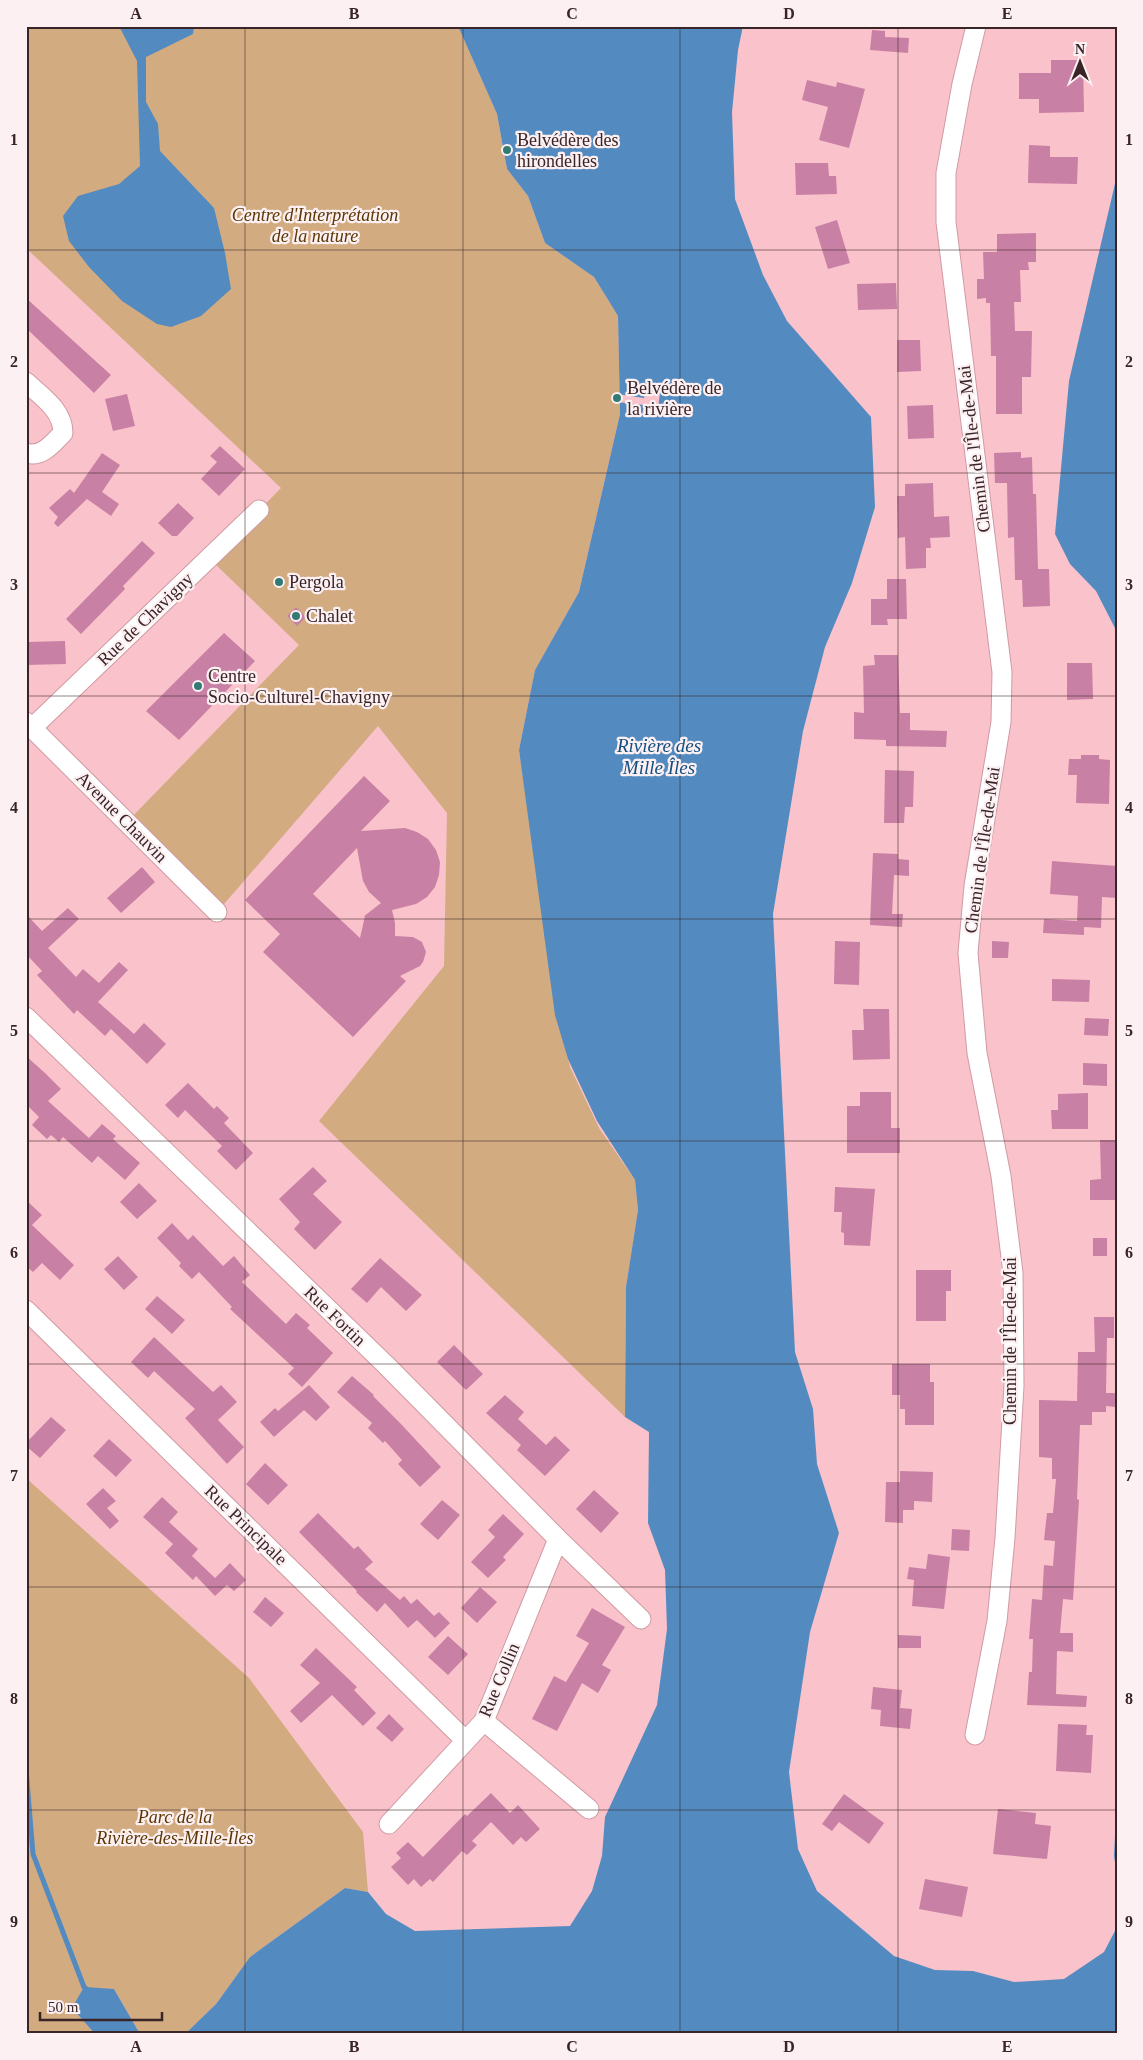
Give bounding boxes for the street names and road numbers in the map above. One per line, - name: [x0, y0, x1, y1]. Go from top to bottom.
- street label: Chemin de l'Île-de-Mai: [953, 364, 994, 534]
- street label: Rue de Chavigny: [93, 568, 197, 670]
- street label: Chemin de l'Île-de-Mai: [959, 765, 1004, 935]
- street label: Avenue Chauvin: [72, 767, 172, 867]
- street label: Chemin de l'Île-de-Mai: [999, 1257, 1020, 1425]
- street label: Rue Fortin: [300, 1282, 370, 1350]
- street label: Rue Principale: [201, 1481, 291, 1569]
- street label: Rue Collin: [474, 1640, 524, 1720]

